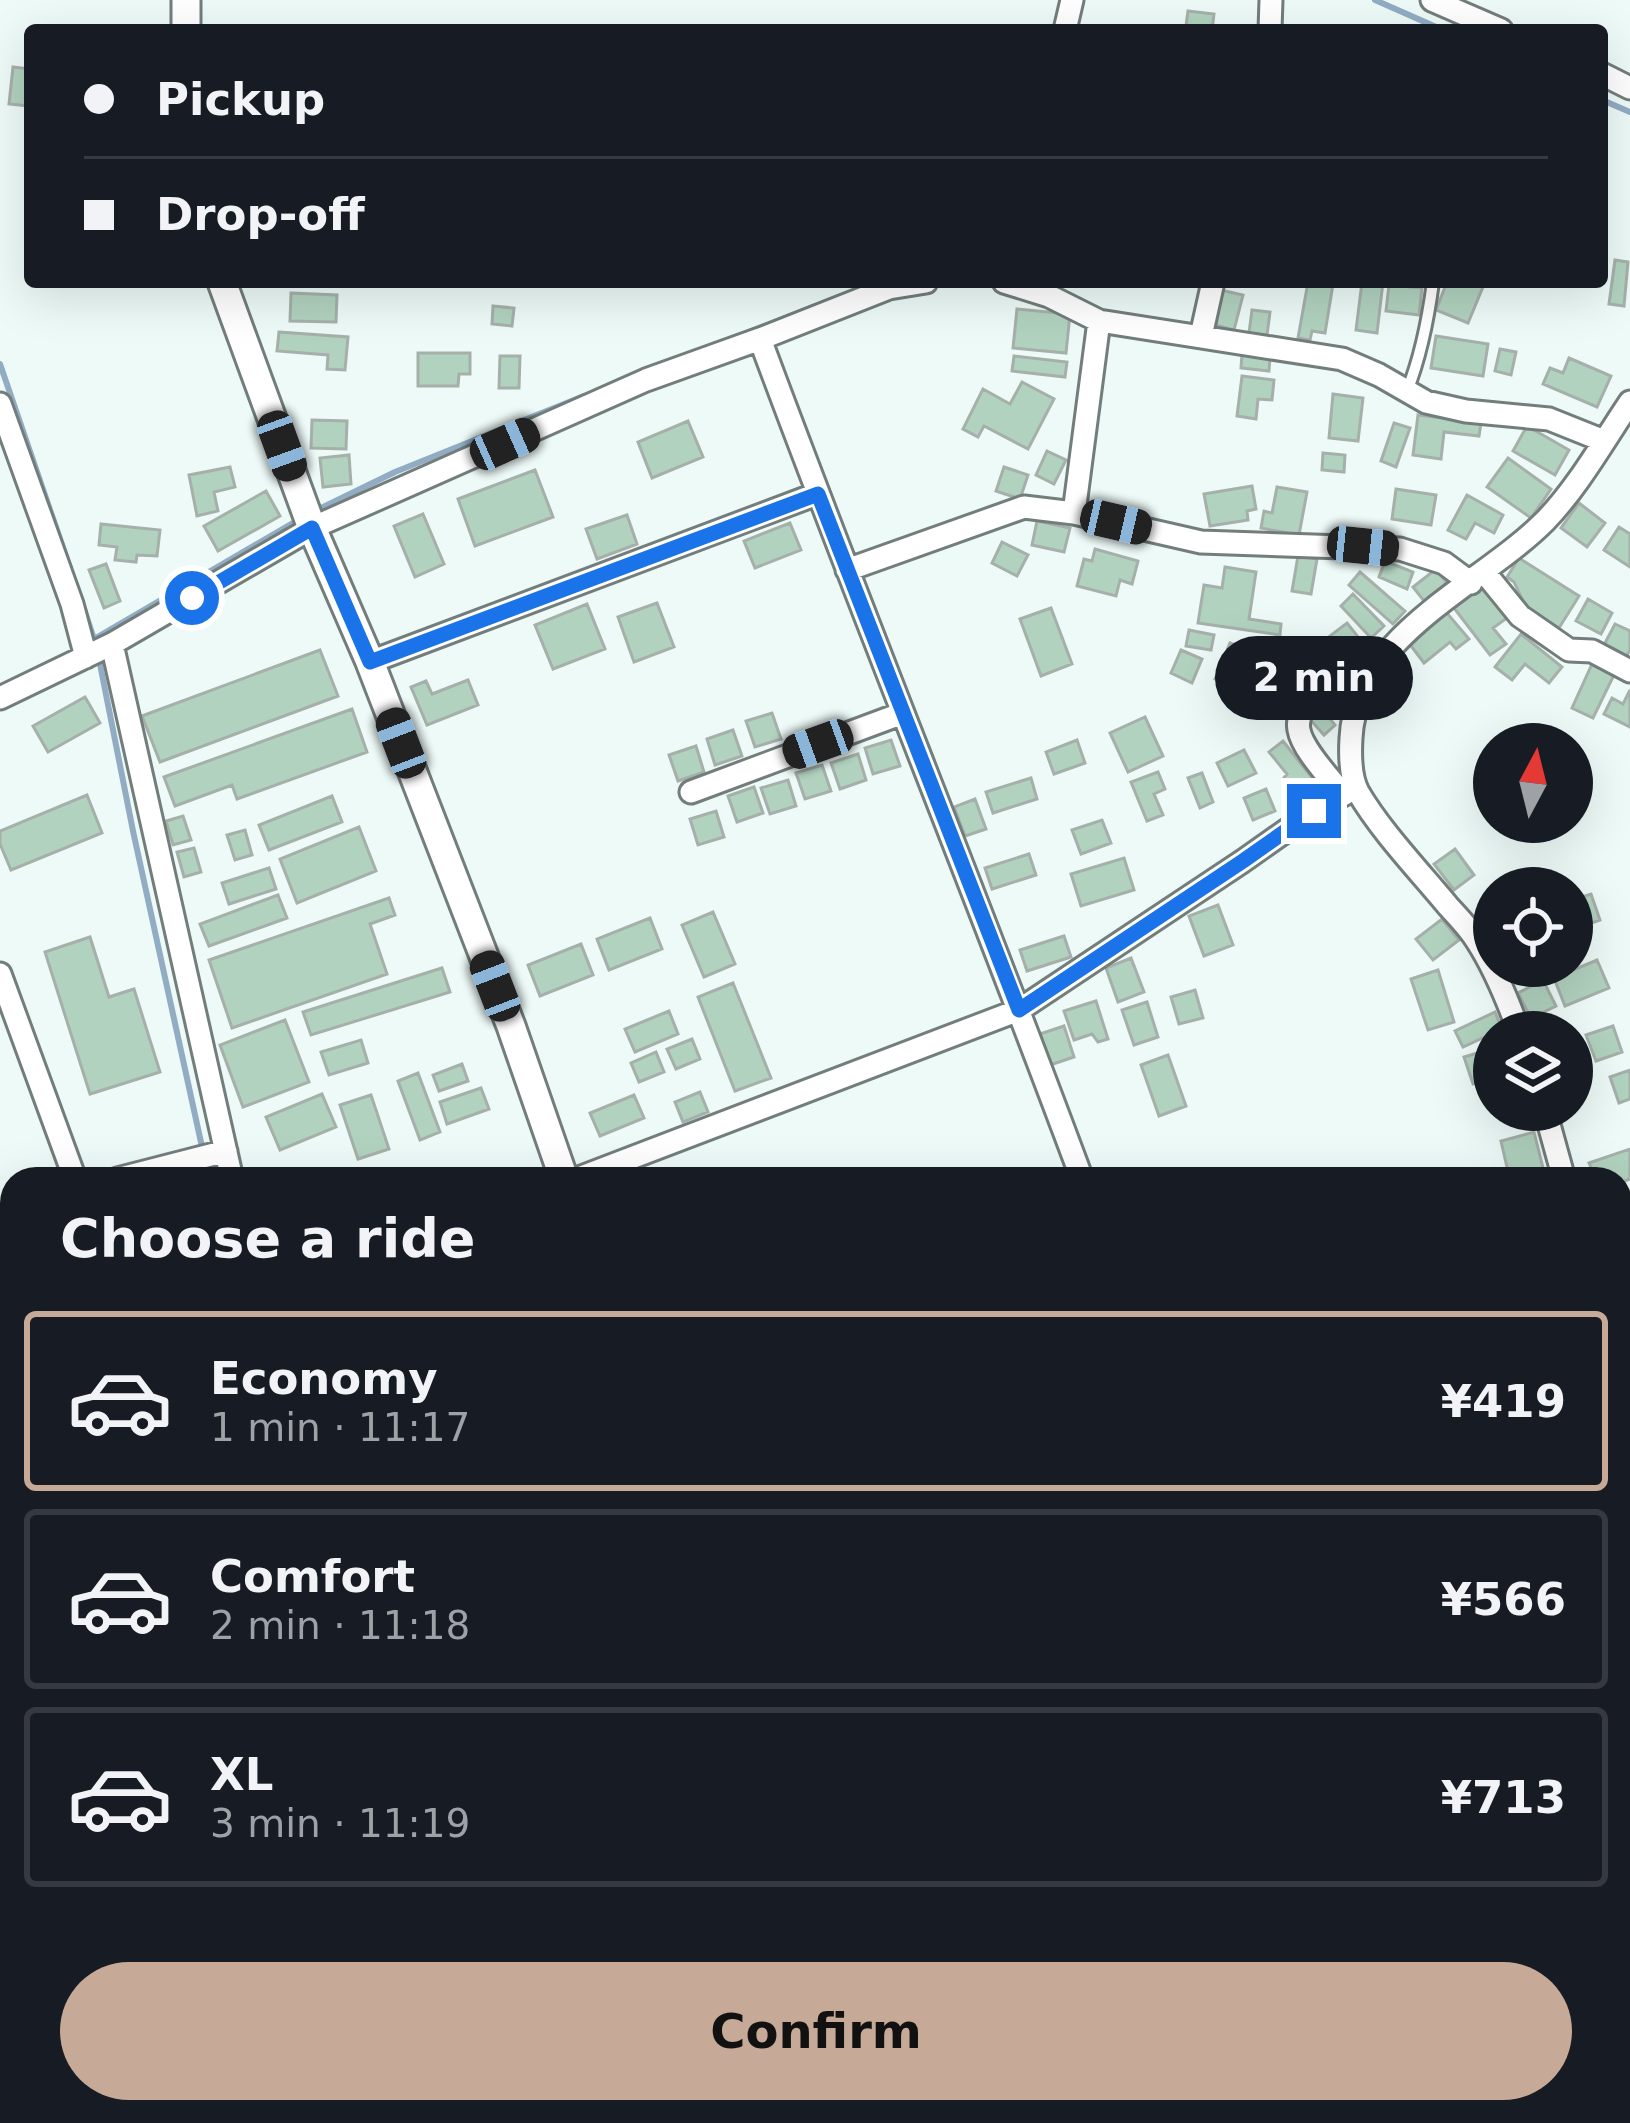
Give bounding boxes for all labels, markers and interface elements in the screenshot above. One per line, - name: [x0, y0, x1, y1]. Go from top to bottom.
- text: Pickup: [156, 73, 325, 126]
- text: Drop-off: [156, 188, 365, 241]
- car: [253, 406, 311, 486]
- car: [465, 413, 545, 475]
- car: [1077, 496, 1155, 548]
- car: [1325, 524, 1401, 568]
- route start: [165, 571, 219, 625]
- callout: 2 min: [1215, 637, 1413, 721]
- text: 2 min: [1253, 655, 1375, 700]
- car: [371, 703, 431, 783]
- car: [778, 715, 858, 773]
- north arrow: [1473, 723, 1593, 843]
- map controls: [1473, 723, 1593, 1131]
- route end: [1287, 784, 1341, 838]
- button: locate: [1473, 867, 1593, 987]
- car: [465, 946, 525, 1026]
- button: layers: [1473, 1011, 1593, 1131]
- text: Choose a ride: [60, 1207, 476, 1270]
- icon: car: [66, 1347, 174, 1455]
- text: Economy: [210, 1352, 438, 1405]
- text: ¥419: [1441, 1375, 1566, 1428]
- text: 1 min · 11:17: [210, 1405, 470, 1450]
- icon: car: [66, 1545, 174, 1653]
- text: Comfort: [210, 1550, 415, 1603]
- text: ¥566: [1441, 1573, 1566, 1626]
- text: 2 min · 11:18: [210, 1603, 470, 1648]
- icon: car: [66, 1743, 174, 1851]
- text: XL: [210, 1748, 273, 1801]
- text: ¥713: [1441, 1771, 1566, 1824]
- text: 3 min · 11:19: [210, 1801, 470, 1846]
- button: Confirm: [60, 1962, 1572, 2100]

